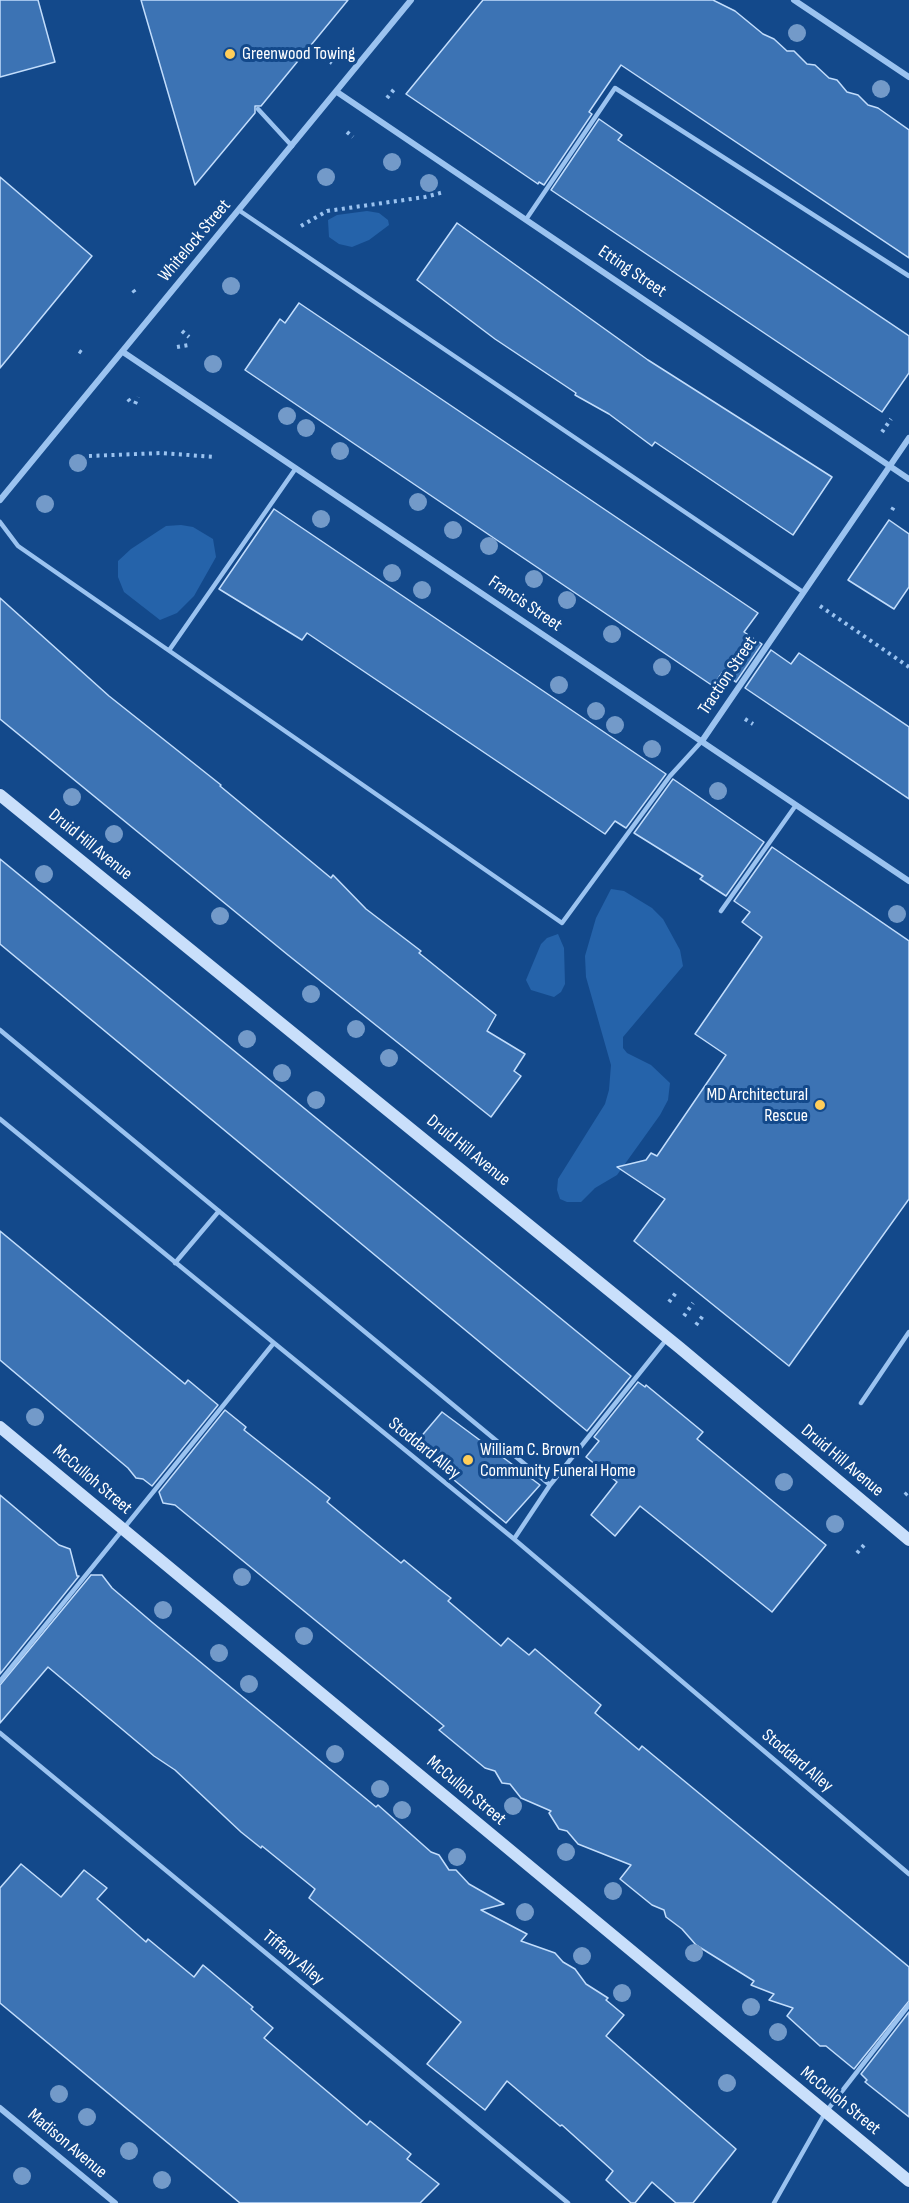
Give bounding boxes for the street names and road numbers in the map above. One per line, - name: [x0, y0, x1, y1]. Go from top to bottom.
- street label: Whitelock Street: [154, 195, 236, 287]
- street label: Etting Street: [594, 241, 670, 303]
- street label: Francis Street: [484, 572, 566, 636]
- street label: Traction Street: [694, 633, 762, 719]
- street label: Druid Hill Avenue: [44, 805, 136, 885]
- street label: Druid Hill Avenue: [422, 1111, 514, 1191]
- street label: Stoddard Alley: [384, 1413, 464, 1485]
- street label: Druid Hill Avenue: [796, 1420, 888, 1502]
- street label: McCulloh Street: [48, 1441, 136, 1519]
- street label: Stoddard Alley: [757, 1725, 837, 1797]
- street label: McCulloh Street: [422, 1752, 510, 1830]
- street label: Tiffany Alley: [258, 1926, 328, 1990]
- street label: McCulloh Street: [796, 2062, 884, 2140]
- street label: Madison Avenue: [23, 2105, 111, 2183]

